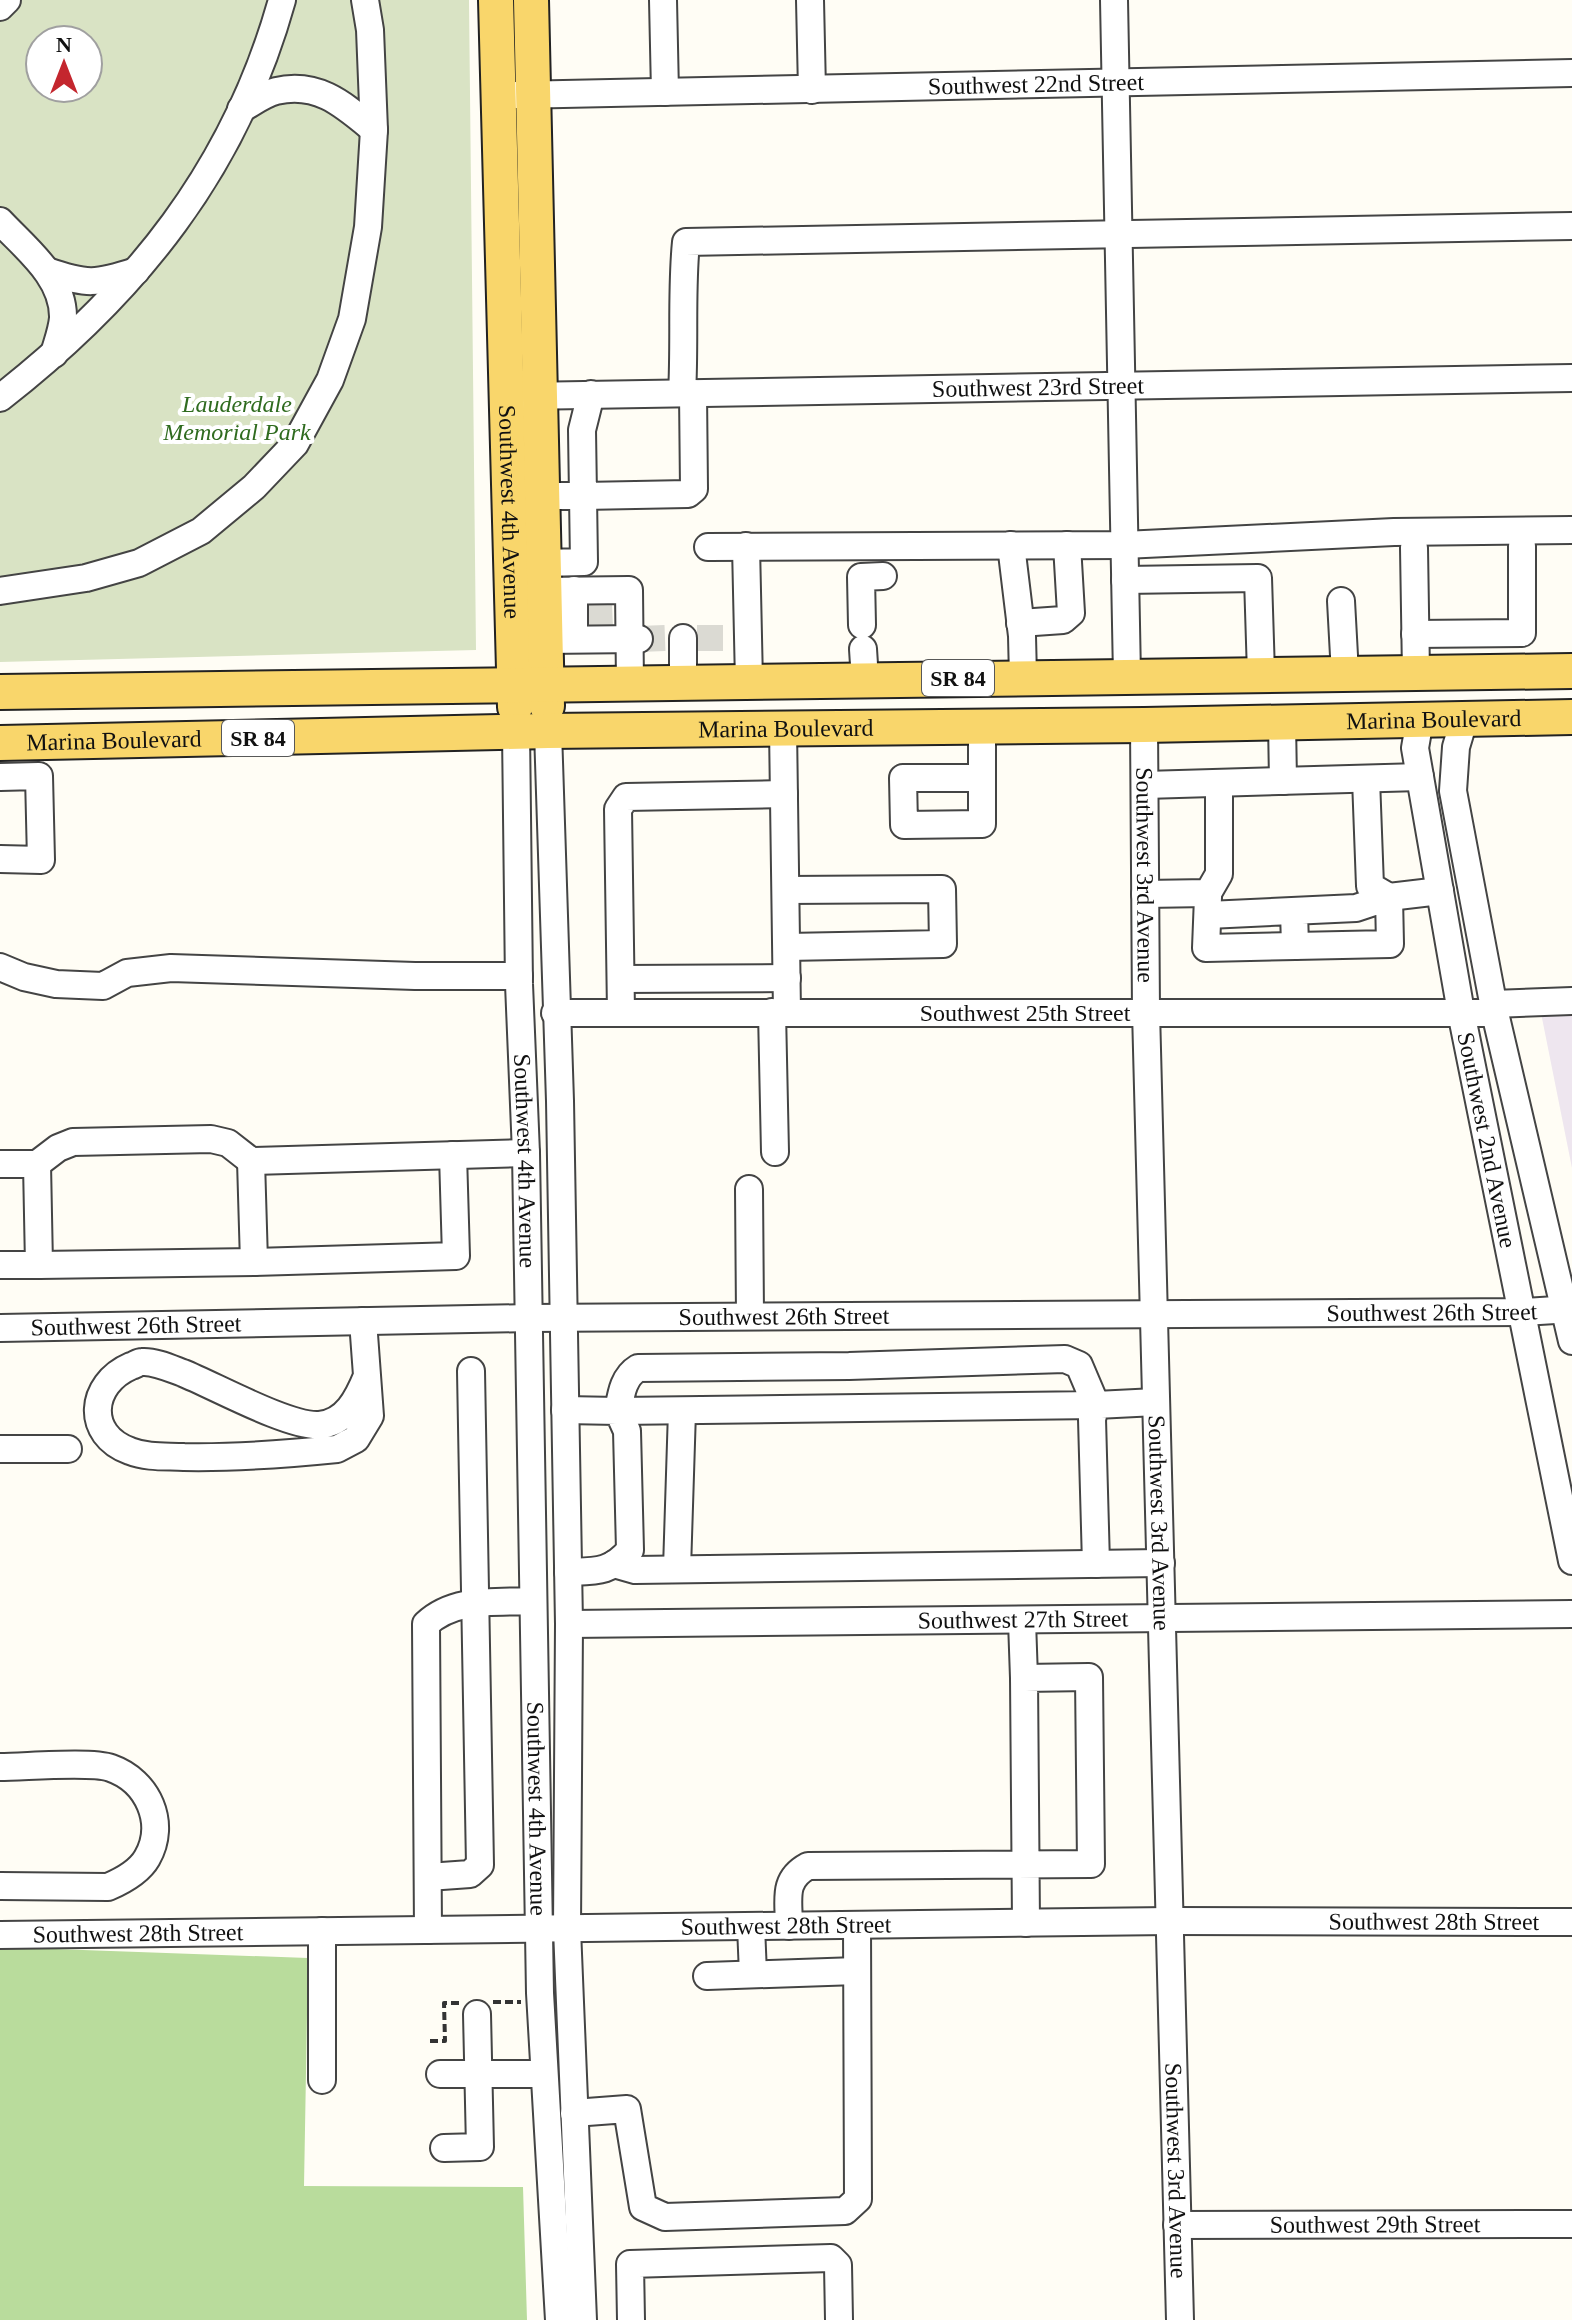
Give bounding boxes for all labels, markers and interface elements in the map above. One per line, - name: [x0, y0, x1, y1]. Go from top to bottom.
- north arrow: [24, 24, 104, 104]
- text: N: [56, 32, 72, 57]
- street label: Southwest 22nd Street: [928, 69, 1144, 99]
- street label: Southwest 23rd Street: [932, 372, 1144, 402]
- park label: Lauderdale Memorial Park: [162, 391, 311, 445]
- street label: Southwest 4th Avenue: [494, 404, 526, 619]
- road number: SR 84: [922, 660, 994, 696]
- street label: Marina Boulevard: [1346, 705, 1522, 734]
- street label: Marina Boulevard: [698, 715, 874, 742]
- road number: SR 84: [222, 720, 294, 756]
- street label: Marina Boulevard: [26, 726, 202, 755]
- street label: Southwest 3rd Avenue: [1131, 767, 1159, 983]
- street label: Southwest 25th Street: [920, 1000, 1131, 1026]
- street label: Southwest 2nd Avenue: [1452, 1030, 1521, 1250]
- street label: Southwest 4th Avenue: [509, 1053, 541, 1268]
- street label: Southwest 26th Street: [1326, 1298, 1538, 1326]
- street label: Southwest 26th Street: [678, 1303, 890, 1330]
- street label: Southwest 26th Street: [30, 1310, 242, 1340]
- street label: Southwest 3rd Avenue: [1143, 1415, 1175, 1631]
- street label: Southwest 27th Street: [917, 1605, 1129, 1634]
- street label: Southwest 4th Avenue: [522, 1701, 552, 1916]
- street label: Southwest 28th Street: [1329, 1908, 1540, 1935]
- street label: Southwest 28th Street: [680, 1911, 892, 1940]
- street label: Southwest 28th Street: [32, 1919, 244, 1948]
- street label: Southwest 3rd Avenue: [1160, 2062, 1192, 2279]
- street label: Southwest 29th Street: [1270, 2211, 1481, 2238]

